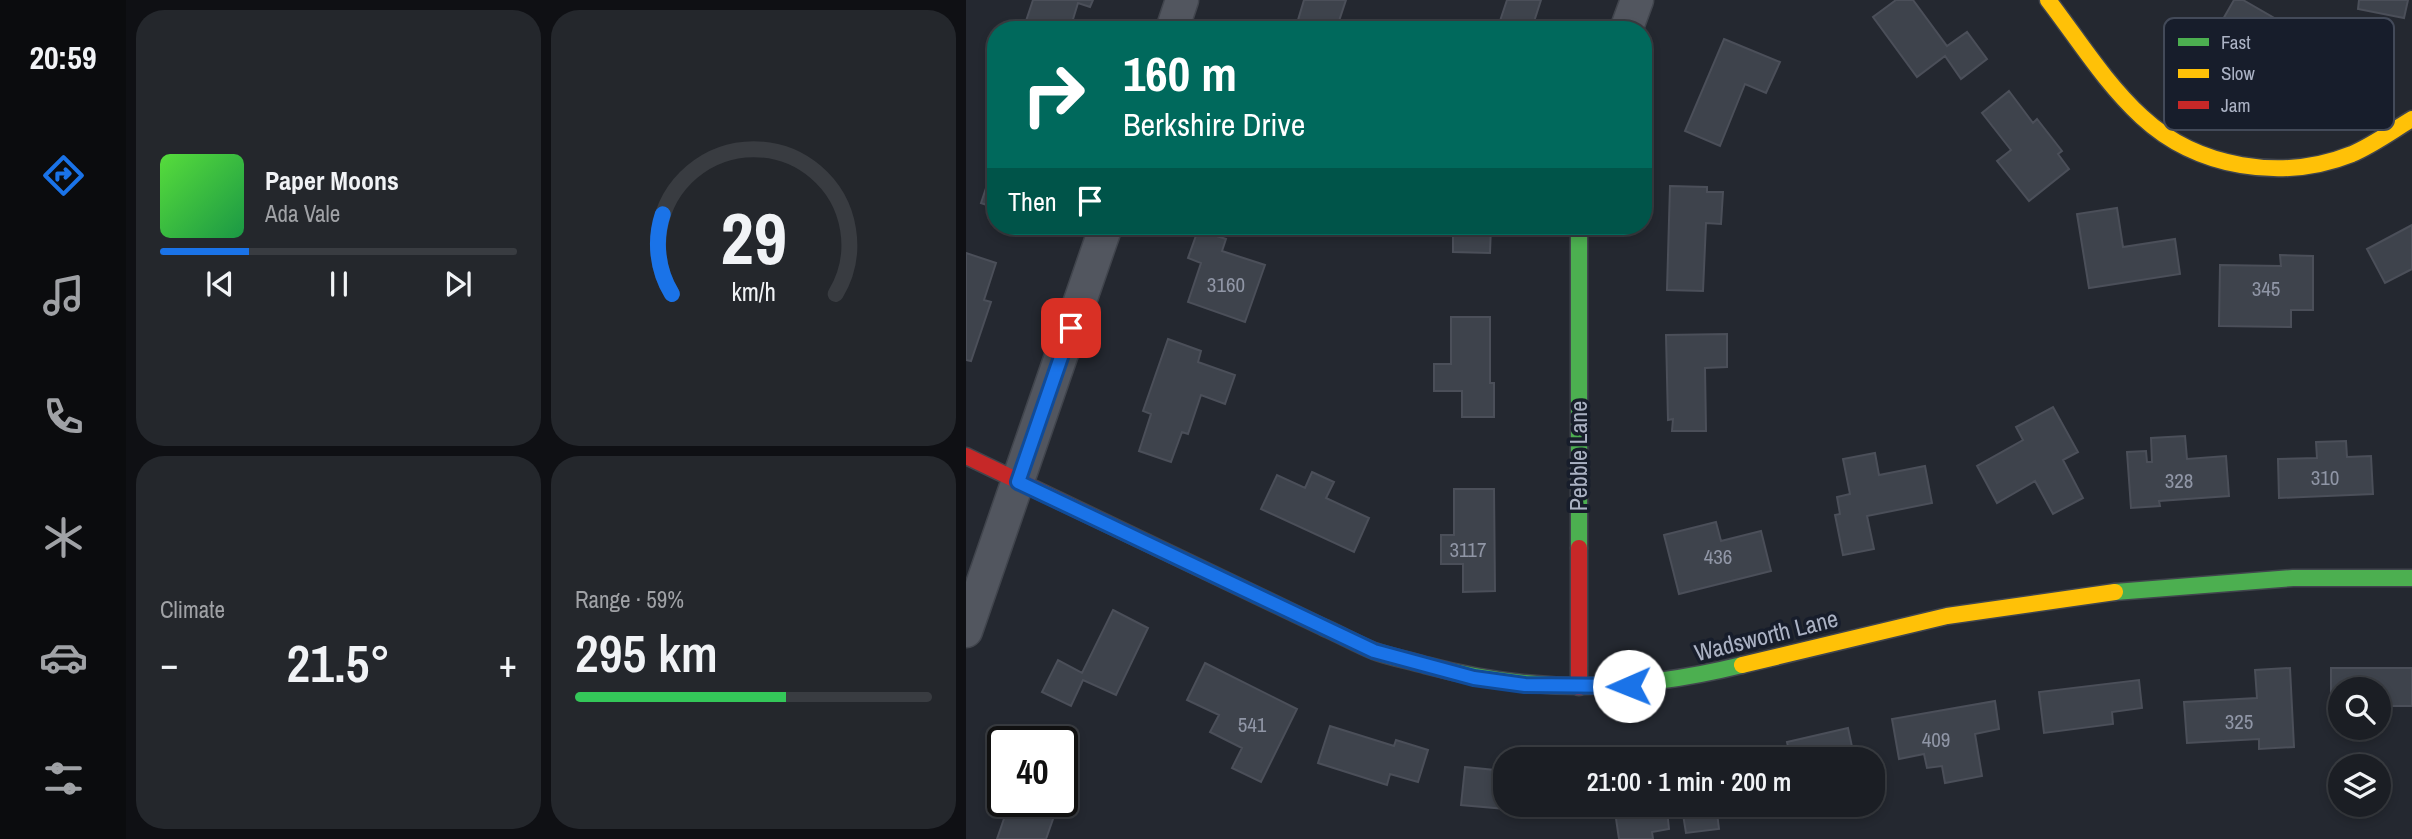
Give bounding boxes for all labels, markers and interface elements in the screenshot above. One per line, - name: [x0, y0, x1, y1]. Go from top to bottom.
- legend: [2164, 18, 2394, 130]
- text: Fast: [2221, 29, 2251, 55]
- text: 20:59: [29, 36, 97, 79]
- text: 160 m: [1123, 40, 1237, 106]
- icon: right: [1008, 49, 1099, 140]
- text: Slow: [2221, 60, 2256, 86]
- text: Jam: [2221, 92, 2250, 118]
- text: Berkshire Drive: [1123, 103, 1305, 146]
- icon: directions: [39, 151, 88, 200]
- text: Paper Moons: [265, 163, 399, 198]
- icon: arrive: [1071, 182, 1109, 220]
- text: Then: [1008, 184, 1057, 219]
- text: 29: [720, 190, 787, 288]
- text: Ada Vale: [265, 198, 340, 229]
- icon: previous: [201, 265, 239, 303]
- icon: pause: [320, 265, 358, 303]
- icon: next: [439, 265, 477, 303]
- house number: 3160: [1207, 270, 1245, 299]
- icon: music: [39, 271, 88, 320]
- house number: 345: [2252, 274, 2280, 303]
- text: km/h: [731, 275, 776, 309]
- pin: [1041, 298, 1101, 358]
- icon: arrive: [1052, 309, 1090, 347]
- icon: phone: [39, 392, 88, 441]
- street label: Pebble Lane: [1562, 401, 1594, 511]
- house number: 310: [2311, 463, 2339, 492]
- house number: 328: [2165, 466, 2193, 495]
- icon: climate: [39, 513, 88, 562]
- house number: 3117: [1449, 535, 1487, 564]
- house number: 436: [1704, 542, 1732, 571]
- text: Range · 59%: [575, 584, 684, 615]
- text: Climate: [160, 594, 225, 625]
- street label: Wadsworth Lane: [1691, 602, 1841, 668]
- text: 295 km: [575, 618, 718, 688]
- text: 21.5°: [287, 628, 390, 698]
- icon: car: [39, 633, 88, 682]
- text: −: [160, 638, 178, 689]
- text: +: [499, 638, 517, 689]
- position arrow: [1592, 649, 1666, 723]
- map controls: [2328, 677, 2391, 817]
- button: search: [2328, 677, 2391, 740]
- house number: 325: [2225, 707, 2253, 736]
- house number: 541: [1238, 710, 1267, 739]
- house number: 409: [1922, 725, 1950, 754]
- speed limit sign: 40: [987, 726, 1078, 817]
- icon: filters: [39, 754, 88, 803]
- button: layers: [2328, 754, 2391, 817]
- text: 21:00 · 1 min · 200 m: [1587, 764, 1791, 799]

